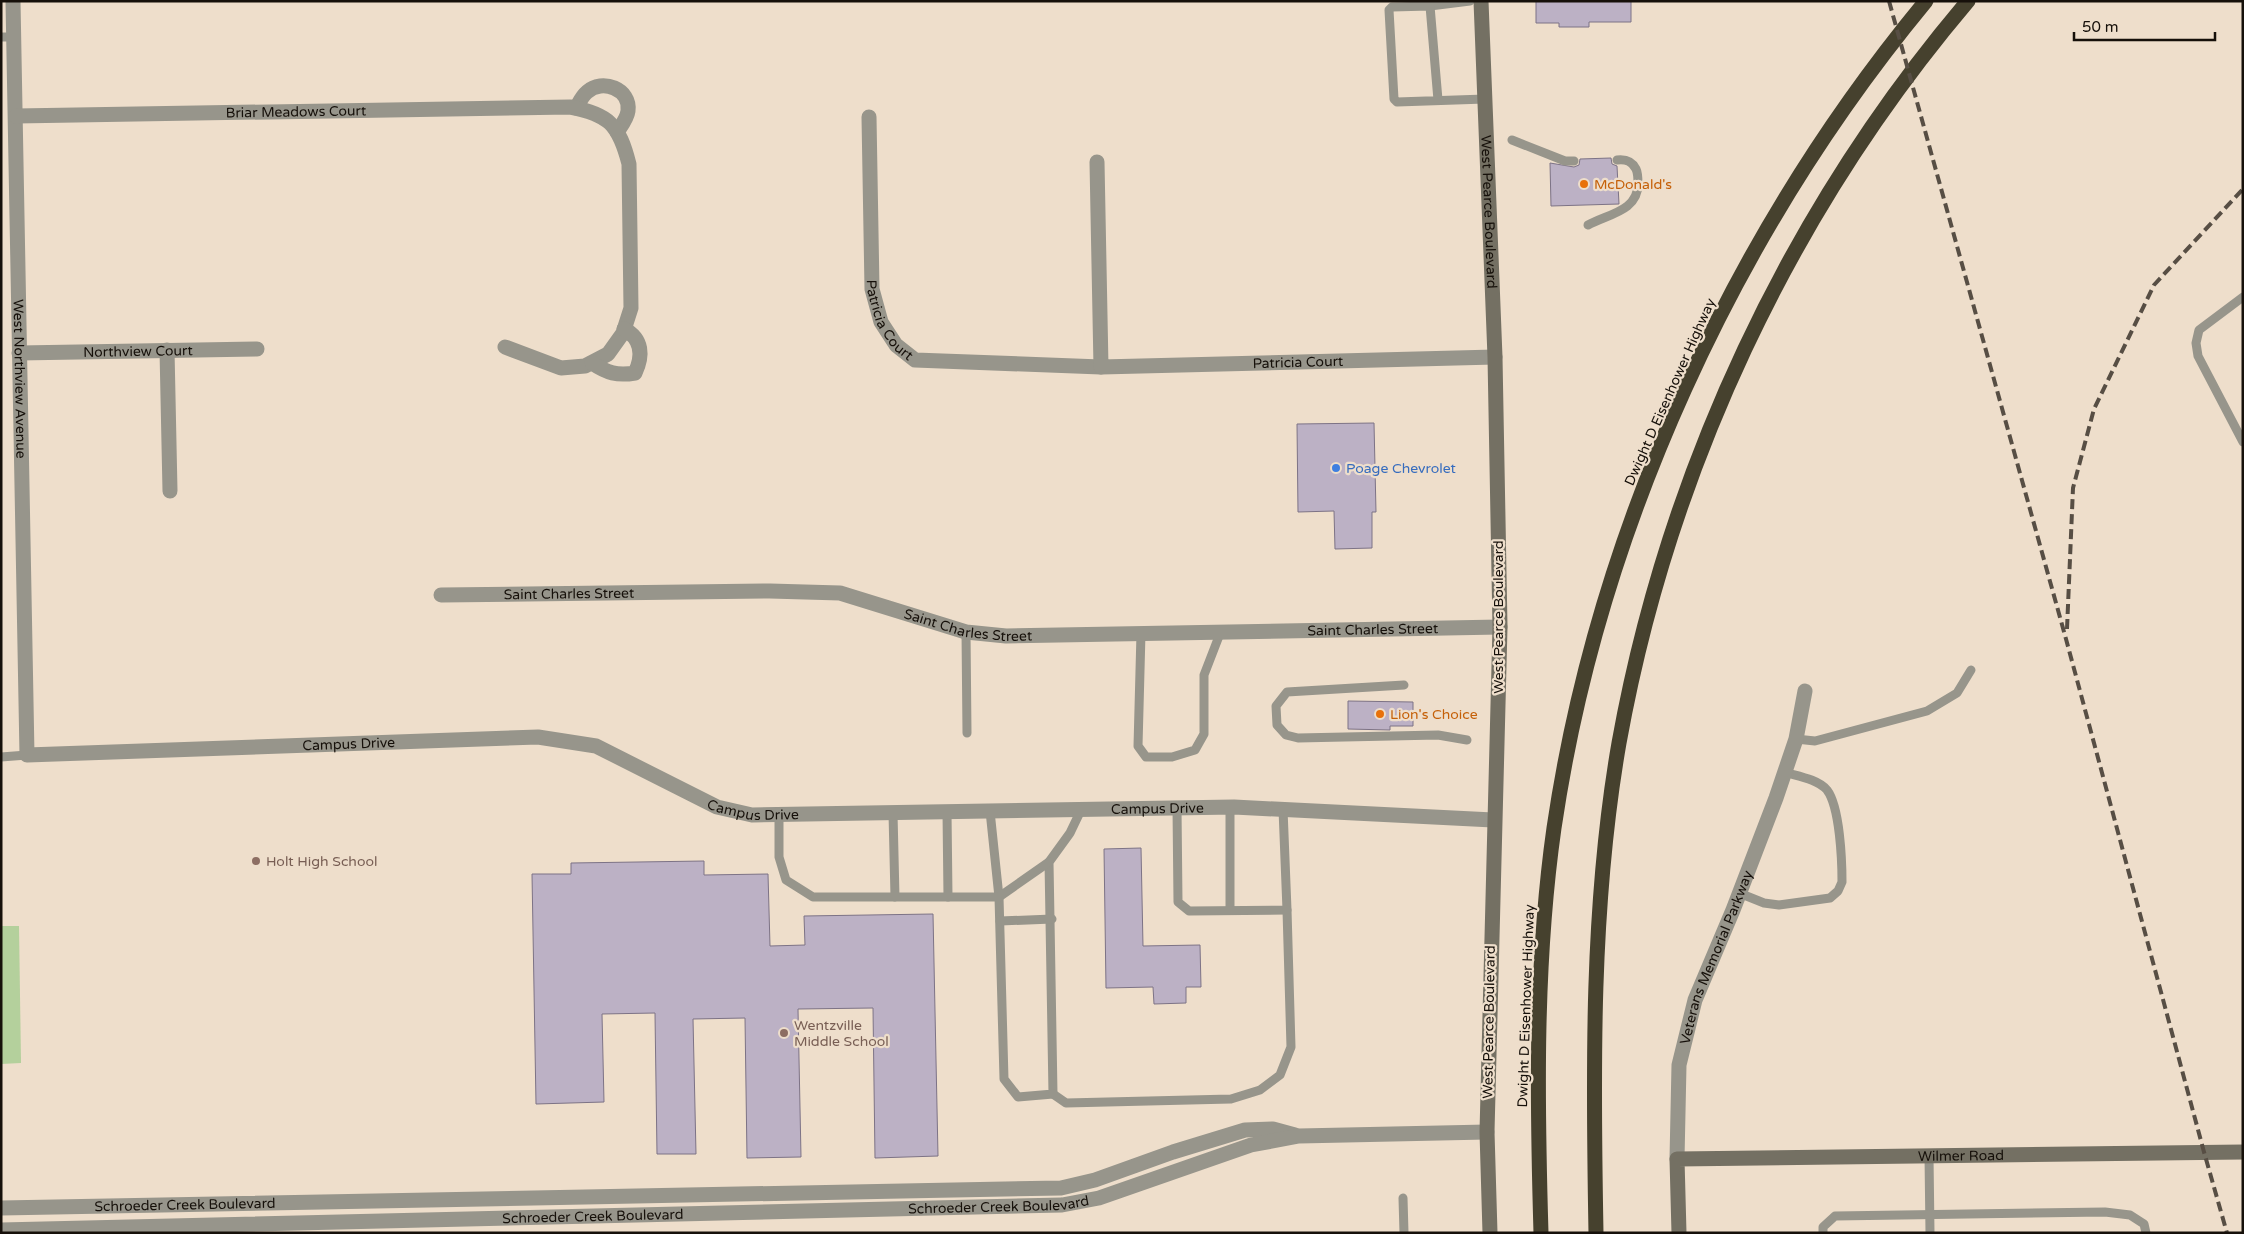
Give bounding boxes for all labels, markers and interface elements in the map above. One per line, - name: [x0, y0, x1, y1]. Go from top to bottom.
- scale bar: [2074, 10, 2215, 42]
- text: 50 m: [2082, 18, 2119, 36]
- street label: Briar Meadows Court: [226, 102, 367, 121]
- street label: West Pearce Boulevard: [1478, 135, 1501, 289]
- place label: McDonald's: [1594, 176, 1672, 193]
- marker: McDonald's: [1578, 178, 1590, 190]
- street label: Patricia Court: [863, 279, 917, 364]
- street label: Dwight D Eisenhower Highway: [1621, 295, 1719, 488]
- street label: West Northview Avenue: [10, 299, 30, 459]
- street label: Northview Court: [83, 342, 194, 360]
- street label: Patricia Court: [1252, 352, 1344, 372]
- place label: Poage Chevrolet: [1346, 460, 1457, 477]
- marker: Poage Chevrolet: [1330, 462, 1342, 474]
- street label: West Pearce Boulevard: [1490, 540, 1507, 694]
- street label: Saint Charles Street: [504, 584, 635, 603]
- street label: Saint Charles Street: [902, 605, 1033, 645]
- street label: Saint Charles Street: [1307, 620, 1439, 639]
- place label: Lion's Choice: [1390, 706, 1478, 723]
- marker: Lion's Choice: [1374, 708, 1386, 720]
- street label: Campus Drive: [302, 734, 395, 754]
- street label: Campus Drive: [704, 795, 799, 824]
- street label: Campus Drive: [1111, 799, 1204, 818]
- place label: Holt High School: [266, 853, 377, 870]
- marker: Holt High School: [250, 855, 262, 867]
- street label: Veterans Memorial Parkway: [1676, 867, 1756, 1046]
- street label: Dwight D Eisenhower Highway: [1514, 904, 1538, 1108]
- street label: West Pearce Boulevard: [1479, 945, 1499, 1099]
- place label: Wentzville Middle School: [794, 1017, 889, 1050]
- marker: Wentzville Middle School: [778, 1027, 790, 1039]
- street label: Wilmer Road: [1918, 1146, 2004, 1165]
- street label: Schroeder Creek Boulevard: [908, 1192, 1090, 1217]
- street label: Schroeder Creek Boulevard: [94, 1194, 276, 1215]
- street label: Schroeder Creek Boulevard: [502, 1205, 684, 1227]

